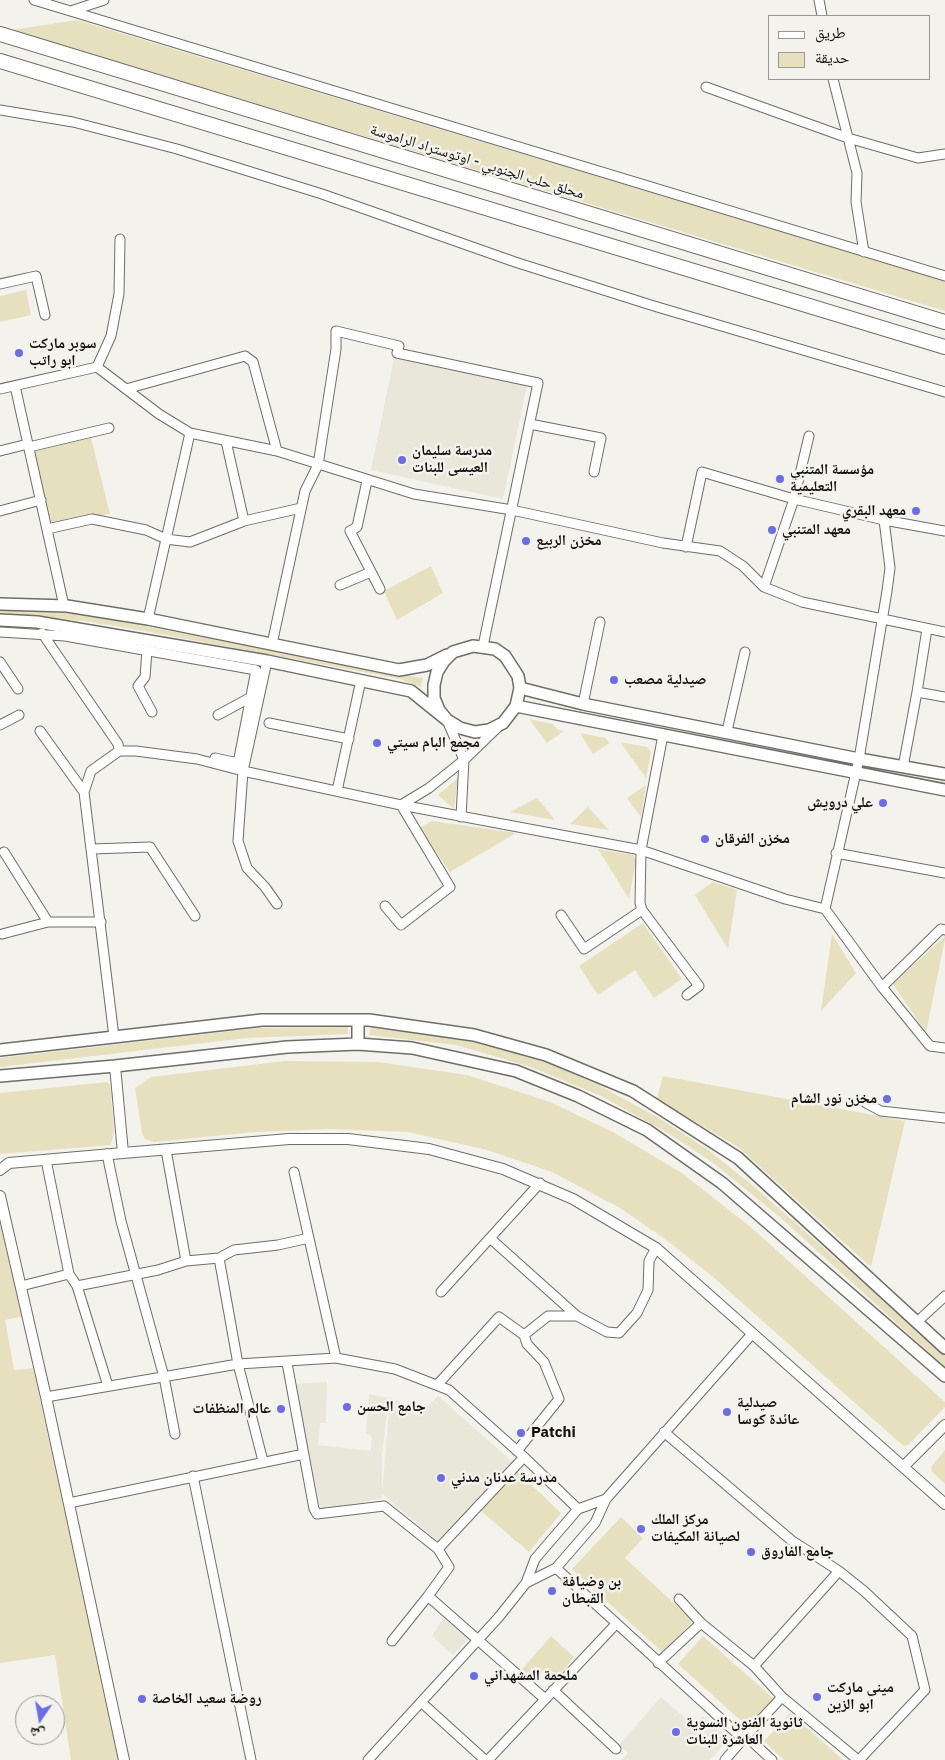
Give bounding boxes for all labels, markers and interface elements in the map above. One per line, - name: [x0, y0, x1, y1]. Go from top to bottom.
- legend: [768, 15, 930, 80]
- text: طريق: [815, 23, 846, 42]
- text: حديقة: [815, 48, 849, 67]
- street label: محلق حلب الجنوبي - اوتوستراد الراموسة: [368, 121, 586, 203]
- place label: سوبر ماركت ابو راتب: [29, 335, 96, 370]
- marker: سوبر ماركت ابو راتب: [13, 347, 25, 359]
- place label: مدرسة سليمان العيسى للبنات: [412, 442, 492, 477]
- marker: مدرسة سليمان العيسى للبنات: [396, 454, 408, 466]
- place label: مؤسسة المتنبي التعليمية: [790, 461, 874, 496]
- marker: مؤسسة المتنبي التعليمية: [774, 473, 786, 485]
- place label: معهد البقري: [842, 502, 906, 520]
- marker: معهد البقري: [910, 505, 922, 517]
- place label: معهد المتنبي: [782, 521, 851, 539]
- marker: معهد المتنبي: [766, 524, 778, 536]
- place label: مخزن الربيع: [536, 532, 602, 550]
- marker: مخزن الربيع: [520, 535, 532, 547]
- place label: صيدلية مصعب: [624, 671, 707, 689]
- marker: صيدلية مصعب: [608, 674, 620, 686]
- place label: مجمع البام سيتي: [387, 734, 480, 752]
- marker: مجمع البام سيتي: [371, 737, 383, 749]
- place label: علي درويش: [807, 794, 873, 812]
- marker: علي درويش: [877, 797, 889, 809]
- place label: مخزن الفرقان: [715, 830, 790, 848]
- marker: مخزن الفرقان: [699, 833, 711, 845]
- place label: مخزن نور الشام: [791, 1090, 877, 1108]
- marker: مخزن نور الشام: [881, 1093, 893, 1105]
- place label: صيدلية عائدة كوسا: [737, 1394, 799, 1429]
- place label: جامع الحسن: [357, 1398, 426, 1416]
- place label: عالم المنظفات: [193, 1400, 271, 1418]
- marker: جامع الحسن: [341, 1401, 353, 1413]
- marker: عالم المنظفات: [275, 1403, 287, 1415]
- marker: صيدلية عائدة كوسا: [721, 1406, 733, 1418]
- place label: Patchi: [531, 1424, 576, 1442]
- marker: Patchi: [515, 1427, 527, 1439]
- place label: مدرسة عدنان مدني: [451, 1469, 557, 1487]
- marker: مدرسة عدنان مدني: [435, 1472, 447, 1484]
- place label: مركز الملك لصيانة المكيفات: [651, 1511, 740, 1546]
- marker: مركز الملك لصيانة المكيفات: [635, 1523, 647, 1535]
- place label: جامع الفاروق: [761, 1543, 834, 1561]
- marker: جامع الفاروق: [745, 1546, 757, 1558]
- place label: بن وضيافة القبطان: [562, 1573, 621, 1608]
- marker: بن وضيافة القبطان: [546, 1585, 558, 1597]
- place label: ملحمة المشهداني: [484, 1667, 577, 1685]
- marker: ملحمة المشهداني: [468, 1670, 480, 1682]
- place label: ميني ماركت ابو الزين: [827, 1679, 894, 1714]
- place label: روضة سعيد الخاصة: [152, 1690, 262, 1708]
- marker: ميني ماركت ابو الزين: [811, 1691, 823, 1703]
- marker: روضة سعيد الخاصة: [136, 1693, 148, 1705]
- north arrow: [15, 1695, 65, 1745]
- place label: ثانوية الفنون النسوية العاشرة للبنات: [686, 1714, 802, 1749]
- text: ش: [28, 1723, 46, 1744]
- marker: ثانوية الفنون النسوية العاشرة للبنات: [670, 1726, 682, 1738]

